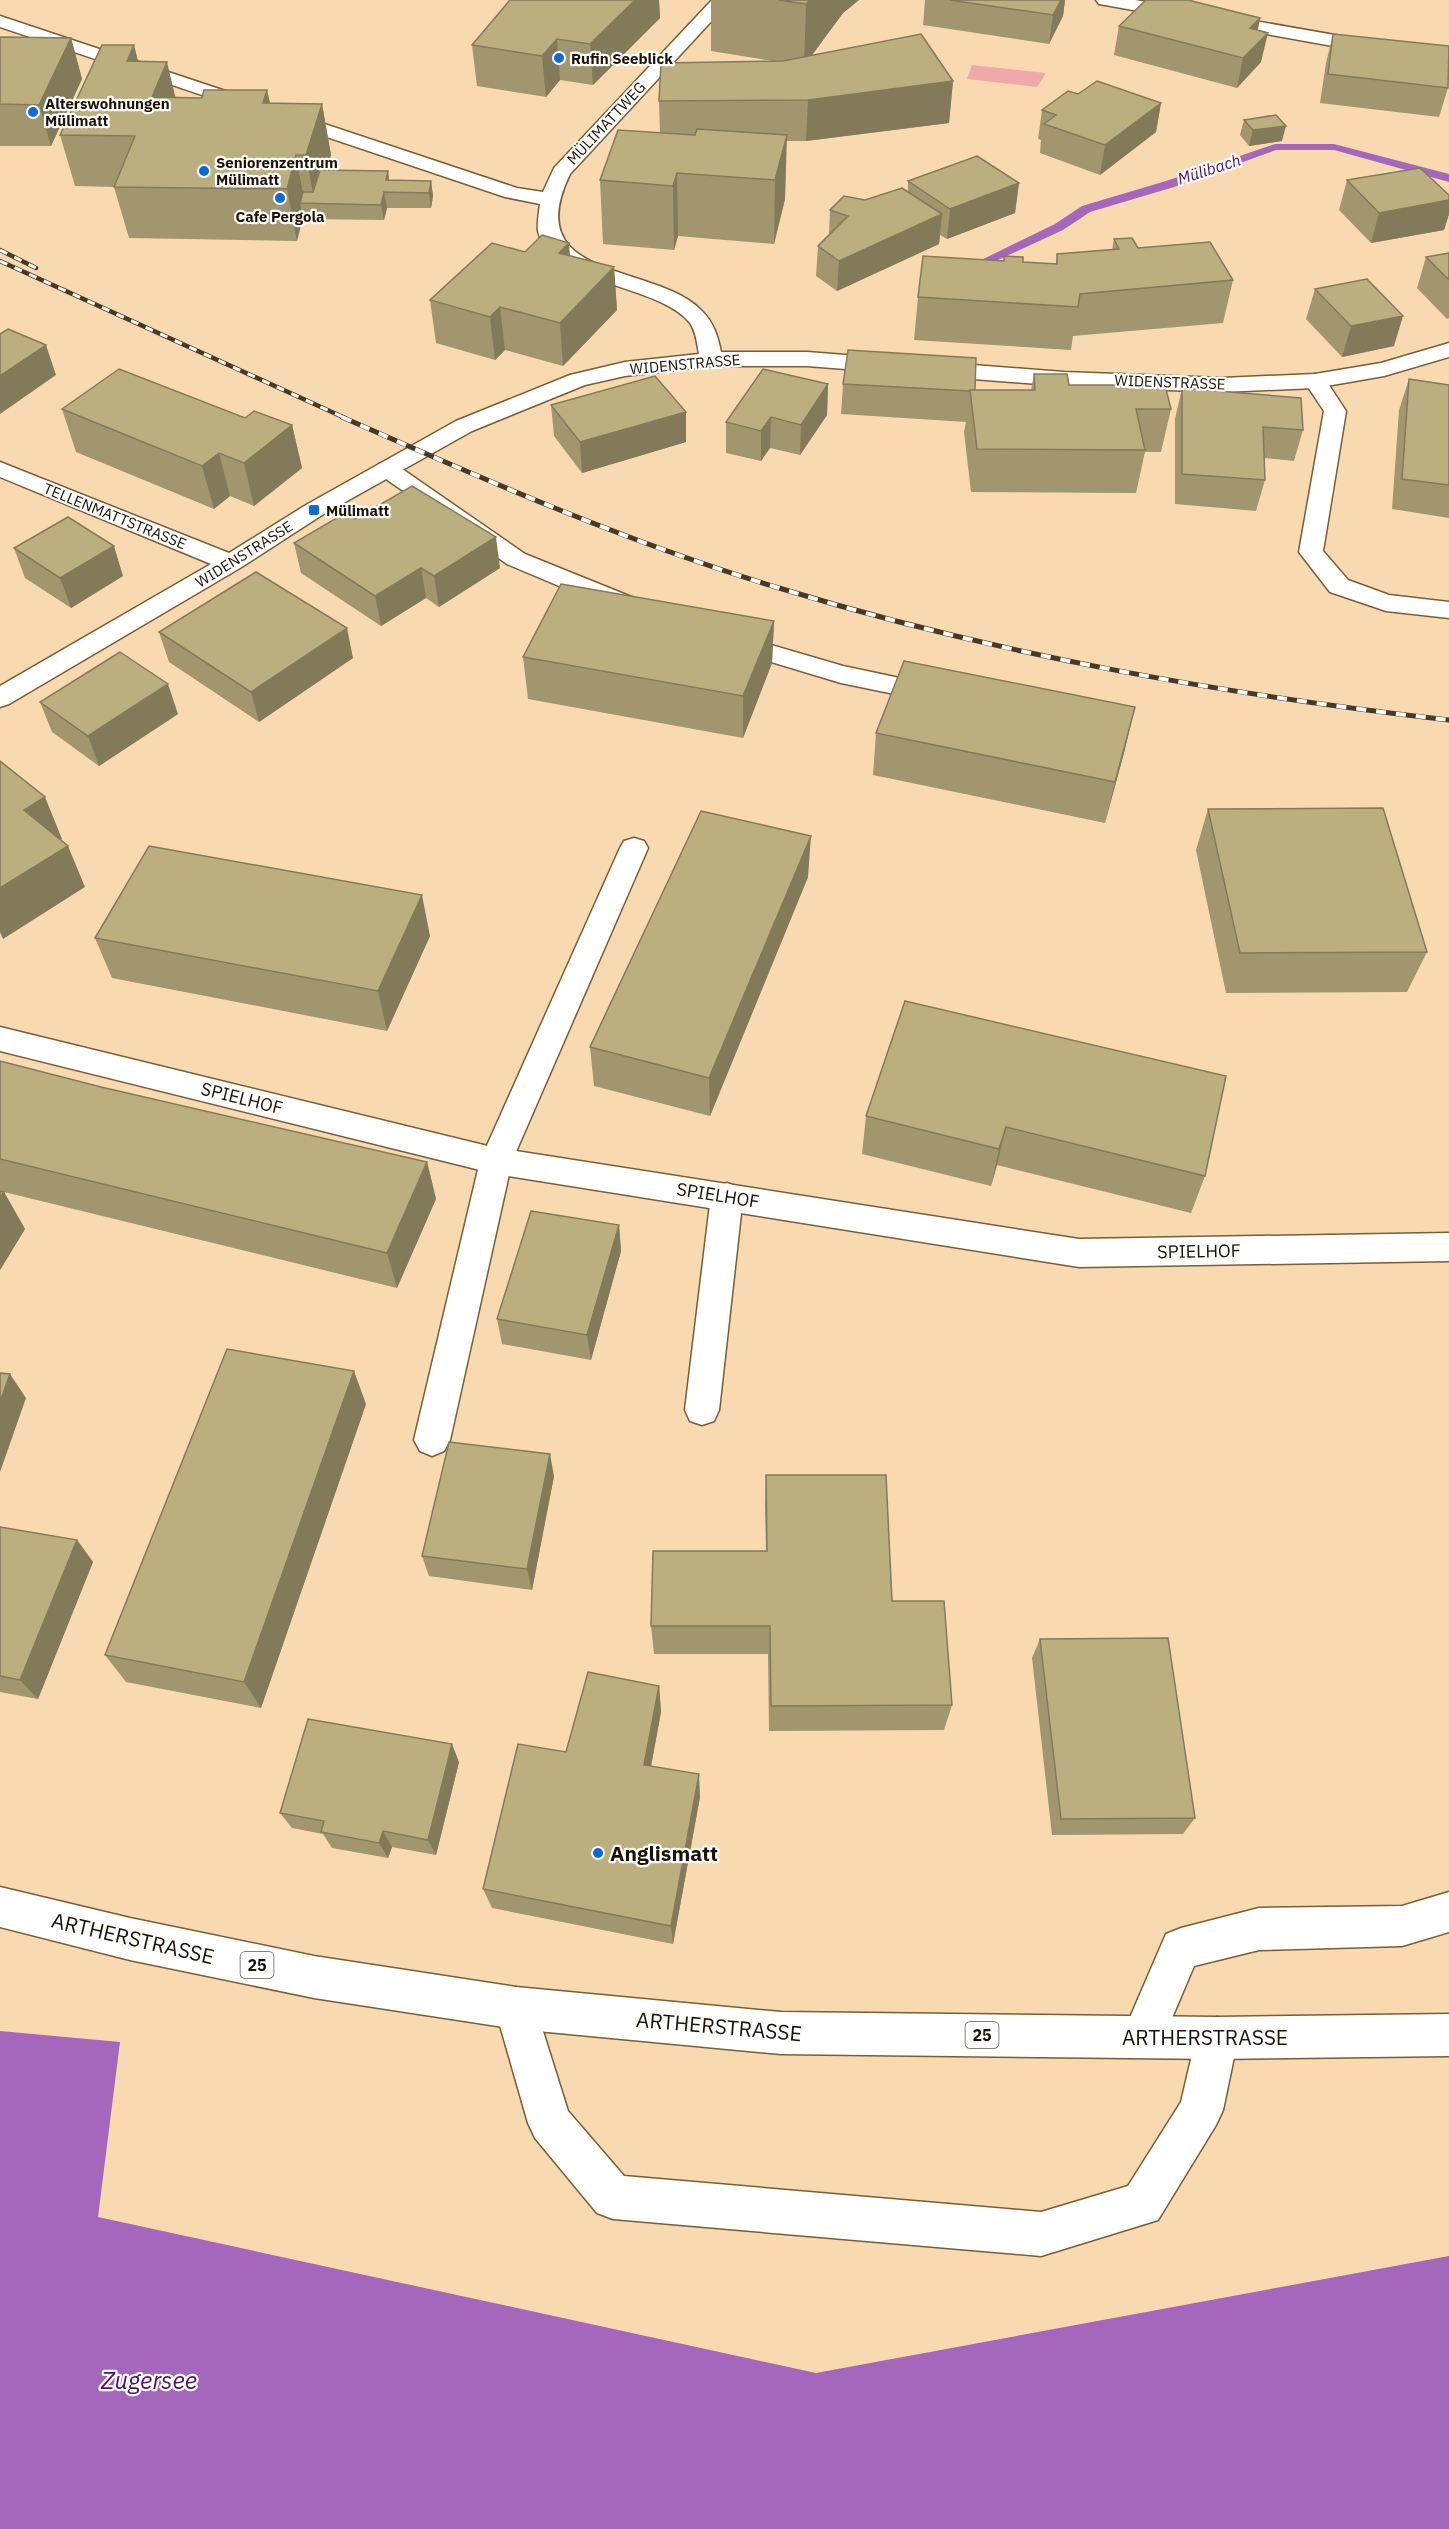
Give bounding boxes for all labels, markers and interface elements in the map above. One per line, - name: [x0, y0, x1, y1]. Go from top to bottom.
- place label: Rufin Seeblick: [571, 49, 673, 68]
- marker: Rufin Seeblick: [552, 51, 566, 65]
- street label: MÜLIMATTWEG: [563, 77, 649, 169]
- place label: Alterswohnungen Mülimatt: [45, 94, 170, 130]
- marker: Alterswohnungen Mülimatt: [26, 105, 40, 119]
- water label: Mülibach: [1175, 149, 1243, 189]
- place label: Seniorenzentrum Mülimatt: [216, 153, 338, 189]
- marker: Seniorenzentrum Mülimatt: [197, 164, 211, 178]
- marker: Cafe Pergola: [273, 191, 287, 205]
- place label: Cafe Pergola: [235, 207, 325, 226]
- street label: WIDENSTRASSE: [629, 350, 741, 378]
- street label: WIDENSTRASSE: [1114, 371, 1226, 393]
- street label: TELLENMATTSTRASSE: [41, 479, 189, 553]
- place label: Mülimatt: [326, 501, 390, 520]
- marker: Mülimatt: [307, 503, 321, 517]
- street label: WIDENSTRASSE: [192, 516, 296, 592]
- street label: SPIELHOF: [199, 1077, 285, 1119]
- street label: SPIELHOF: [675, 1177, 761, 1213]
- street label: SPIELHOF: [1157, 1239, 1241, 1263]
- place label: Anglismatt: [610, 1839, 718, 1867]
- marker: Anglismatt: [591, 1846, 605, 1860]
- street label: ARTHERSTRASSE: [49, 1906, 217, 1970]
- road number: 25: [240, 1952, 274, 1978]
- street label: ARTHERSTRASSE: [635, 2005, 803, 2047]
- road number: 25: [966, 2022, 998, 2048]
- street label: ARTHERSTRASSE: [1122, 2023, 1288, 2051]
- water label: Zugersee: [100, 2364, 197, 2396]

